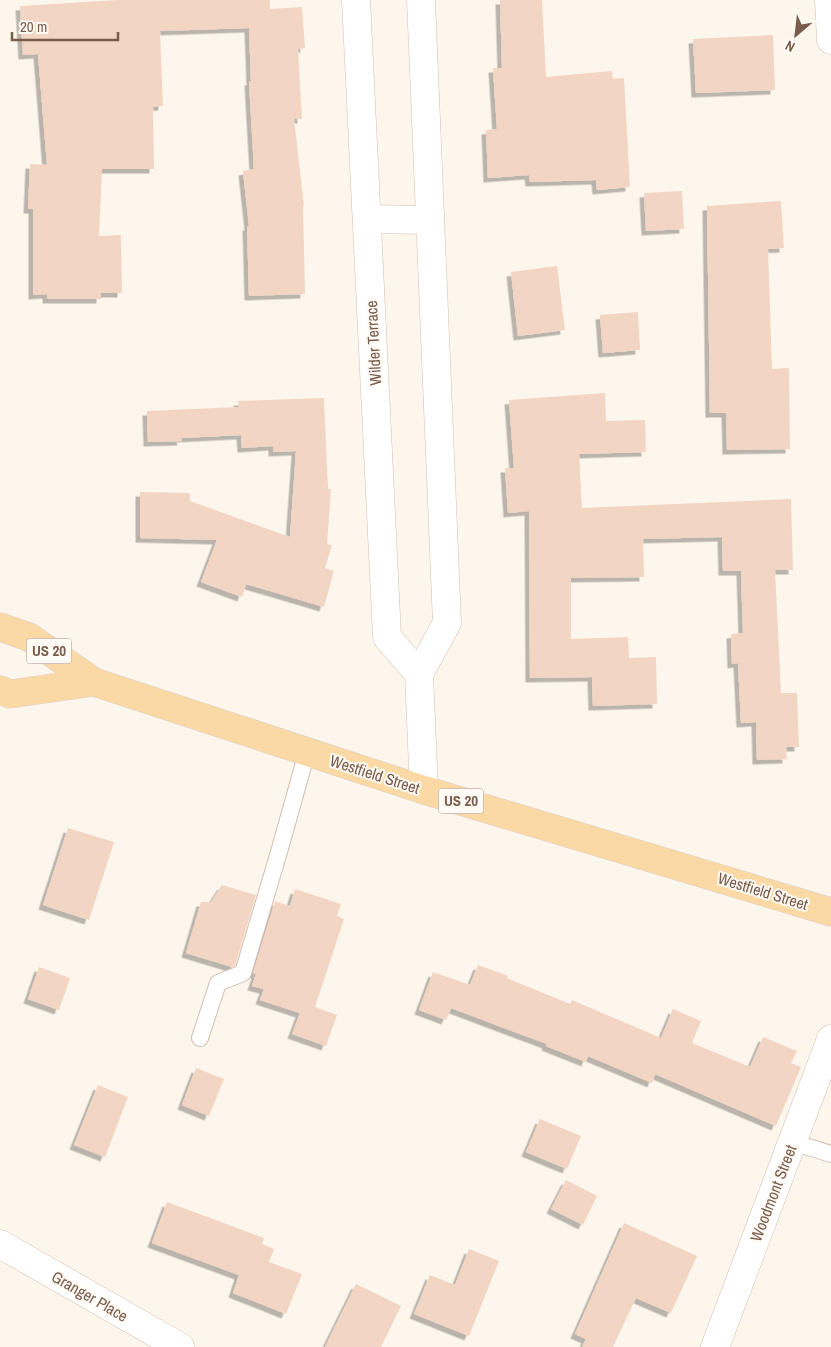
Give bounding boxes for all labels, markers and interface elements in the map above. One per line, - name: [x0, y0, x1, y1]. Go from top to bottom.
- scale bar: [12, 10, 119, 42]
- north arrow: [771, 10, 821, 60]
- text: 20 m: [20, 16, 47, 37]
- text: N: [782, 37, 798, 56]
- street label: Wilder Terrace: [360, 300, 386, 386]
- road number: US 20: [27, 638, 72, 664]
- street label: Westfield Street: [327, 749, 423, 799]
- road number: US 20: [438, 788, 484, 814]
- street label: Westfield Street: [715, 867, 811, 915]
- street label: Woodmont Street: [744, 1141, 802, 1244]
- street label: Granger Place: [48, 1265, 132, 1327]

